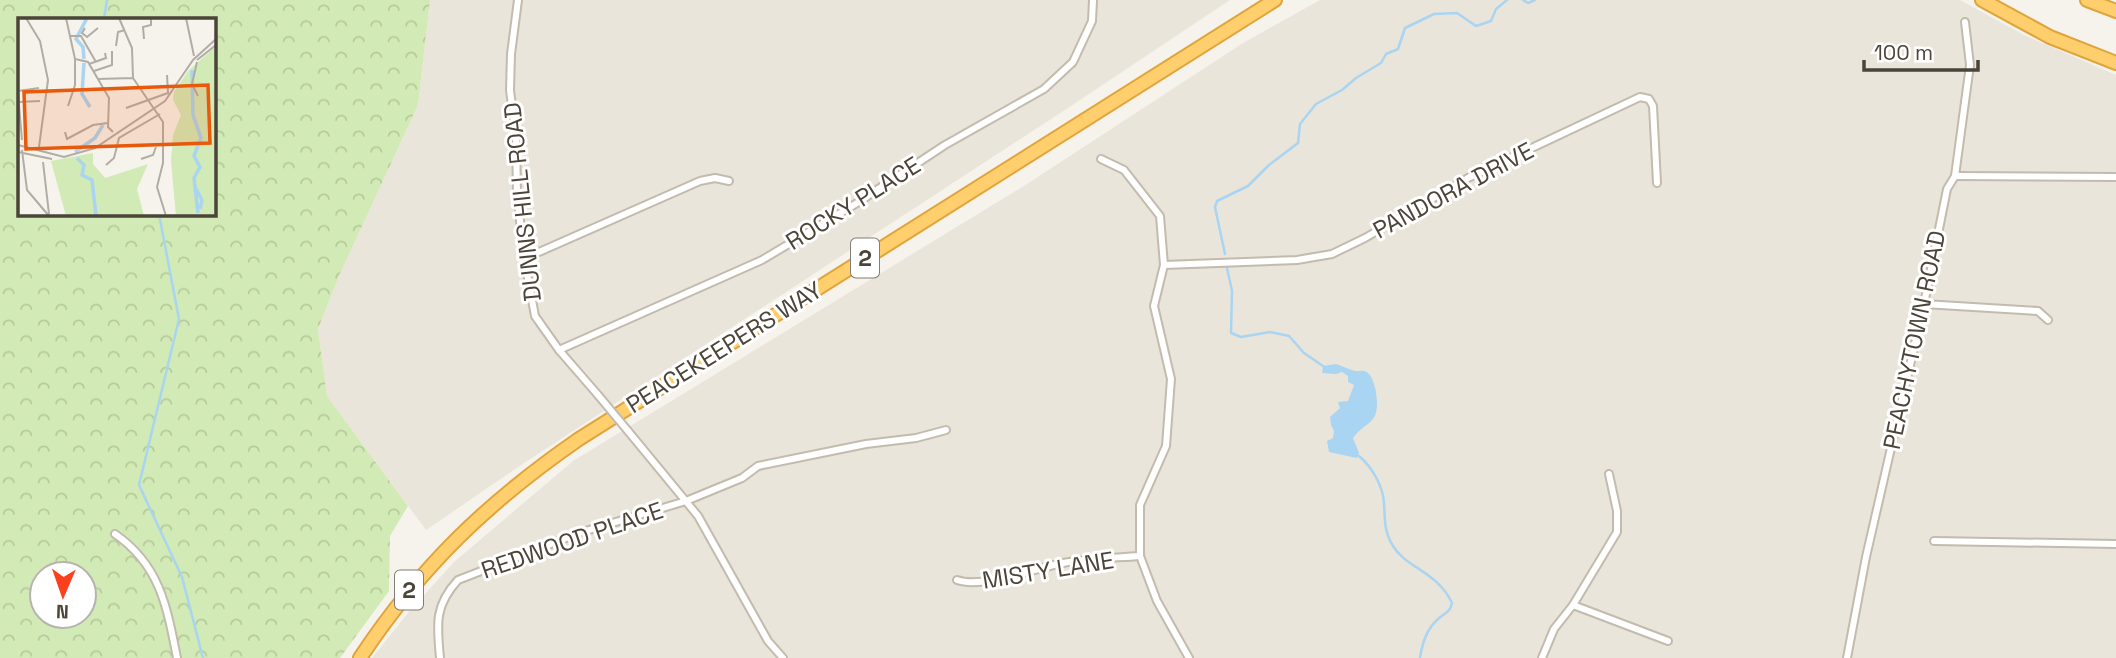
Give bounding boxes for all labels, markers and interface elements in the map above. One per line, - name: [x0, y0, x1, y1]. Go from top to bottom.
- inset map: [18, 18, 215, 215]
- scale bar: [1864, 28, 1978, 72]
- text: 100 m: [1874, 39, 1933, 66]
- street label: DUNNS HILL ROAD: [496, 101, 548, 303]
- street label: PANDORA DRIVE: [1367, 135, 1539, 245]
- street label: ROCKY PLACE: [780, 149, 926, 257]
- street label: PEACHYTOWN ROAD: [1876, 228, 1952, 452]
- road number: 2: [851, 238, 879, 278]
- street label: PEACEKEEPERS WAY: [620, 274, 828, 420]
- street label: REDWOOD PLACE: [477, 494, 667, 586]
- street label: MISTY LANE: [980, 544, 1116, 596]
- north arrow: [28, 560, 98, 630]
- road number: 2: [395, 570, 423, 610]
- text: N: [56, 599, 69, 624]

